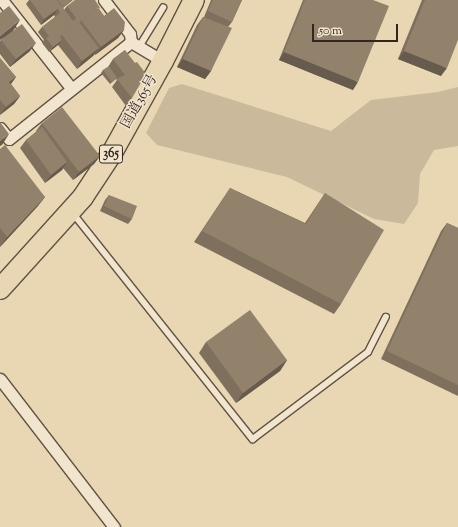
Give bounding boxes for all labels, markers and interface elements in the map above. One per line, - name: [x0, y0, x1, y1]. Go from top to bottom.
- scale bar: [314, 16, 400, 42]
- text: 50 m: [319, 22, 342, 40]
- street label: 国道365号: [118, 72, 162, 132]
- road number: 365: [98, 143, 124, 165]

